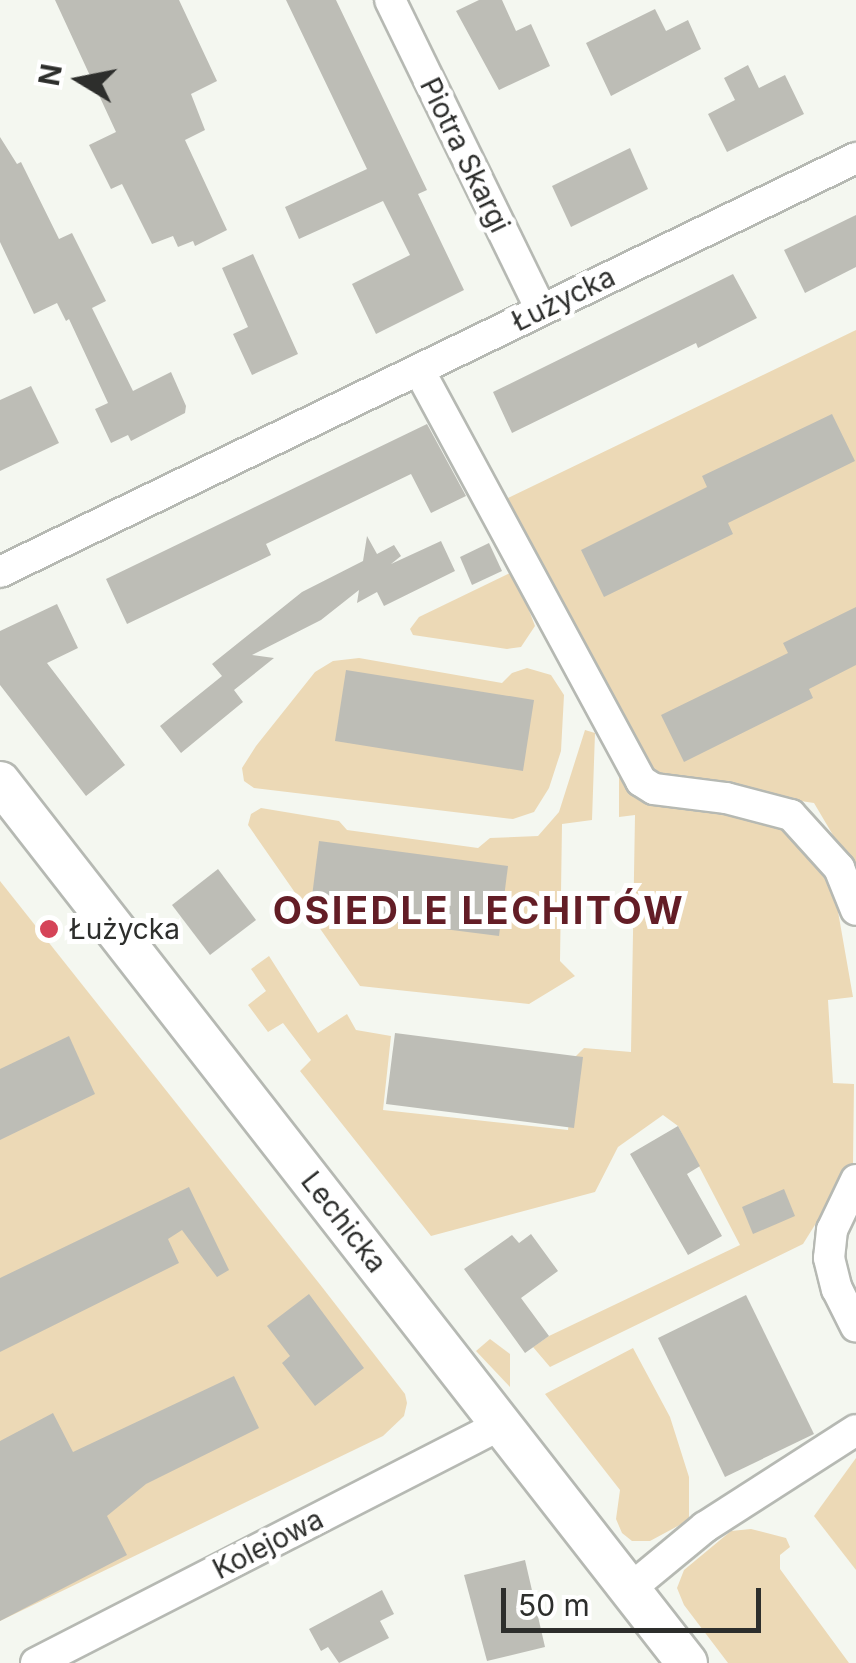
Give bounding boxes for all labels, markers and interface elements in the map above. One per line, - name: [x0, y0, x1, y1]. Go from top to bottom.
- north arrow: [30, 30, 130, 130]
- text: N: [32, 61, 69, 88]
- street label: Piotra Skargi: [413, 72, 517, 238]
- street label: Łużycka: [506, 260, 620, 338]
- district label: OSIEDLE LECHITÓW: [273, 888, 685, 934]
- place label: Łużycka: [69, 912, 180, 946]
- marker: Łużycka: [38, 918, 60, 940]
- street label: Lechicka: [294, 1165, 394, 1279]
- street label: Kolejowa: [207, 1502, 329, 1586]
- scale bar: [506, 1568, 766, 1630]
- text: 50 m: [518, 1587, 590, 1623]

